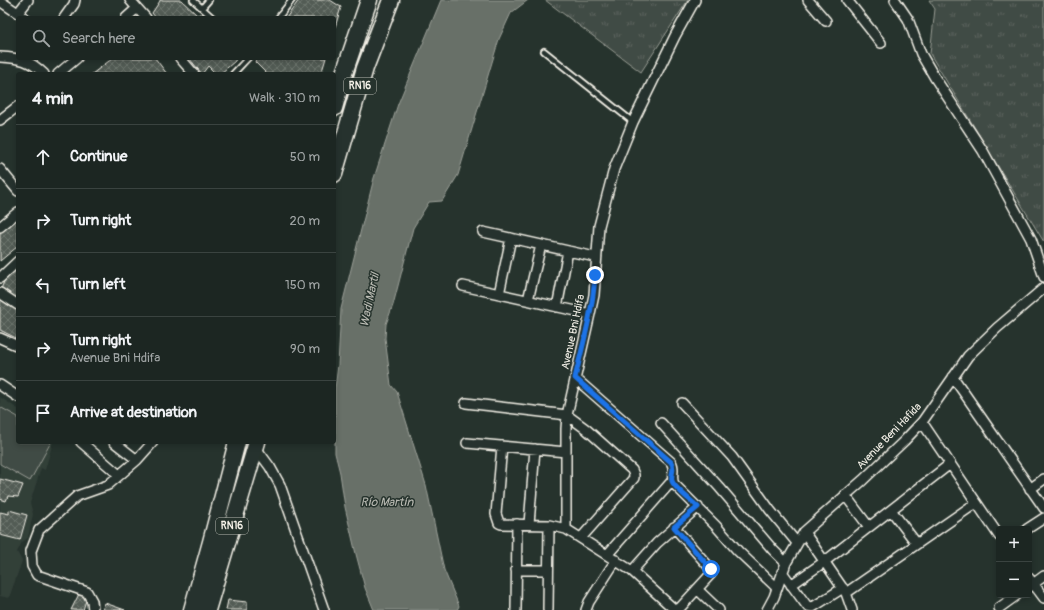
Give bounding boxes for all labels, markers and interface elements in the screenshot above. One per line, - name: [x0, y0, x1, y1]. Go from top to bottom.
- search box: [16, 16, 336, 60]
- icon: search: [30, 27, 52, 49]
- text: Search here: [62, 29, 135, 48]
- road number: RN16: [344, 78, 376, 94]
- text: 4 min: [32, 88, 73, 109]
- text: Walk · 310 m: [249, 90, 320, 106]
- icon: ahead: [32, 146, 54, 168]
- text: Continue: [70, 147, 128, 166]
- text: 50 m: [290, 149, 320, 165]
- icon: right: [32, 210, 54, 232]
- text: Turn right: [70, 211, 131, 230]
- text: 20 m: [289, 213, 320, 229]
- route end: [586, 266, 604, 284]
- water label: Wadi Martil: [357, 271, 383, 328]
- icon: left: [32, 274, 54, 296]
- text: Turn left: [70, 275, 126, 294]
- text: 150 m: [285, 277, 320, 293]
- street label: Avenue Bni Hdifa: [559, 293, 587, 371]
- text: Turn right: [70, 331, 131, 350]
- icon: right: [32, 338, 54, 360]
- text: 90 m: [290, 341, 320, 357]
- text: Avenue Bni Hdifa: [70, 350, 160, 366]
- street label: Avenue Beni Hafida: [854, 400, 924, 472]
- icon: arrive: [32, 402, 54, 424]
- text: Arrive at destination: [70, 403, 197, 422]
- water label: Río Martín: [361, 495, 415, 510]
- road number: RN16: [216, 518, 248, 534]
- map controls: [996, 526, 1032, 598]
- button: +: [996, 526, 1032, 562]
- route start: [702, 560, 720, 578]
- button: −: [996, 562, 1032, 598]

